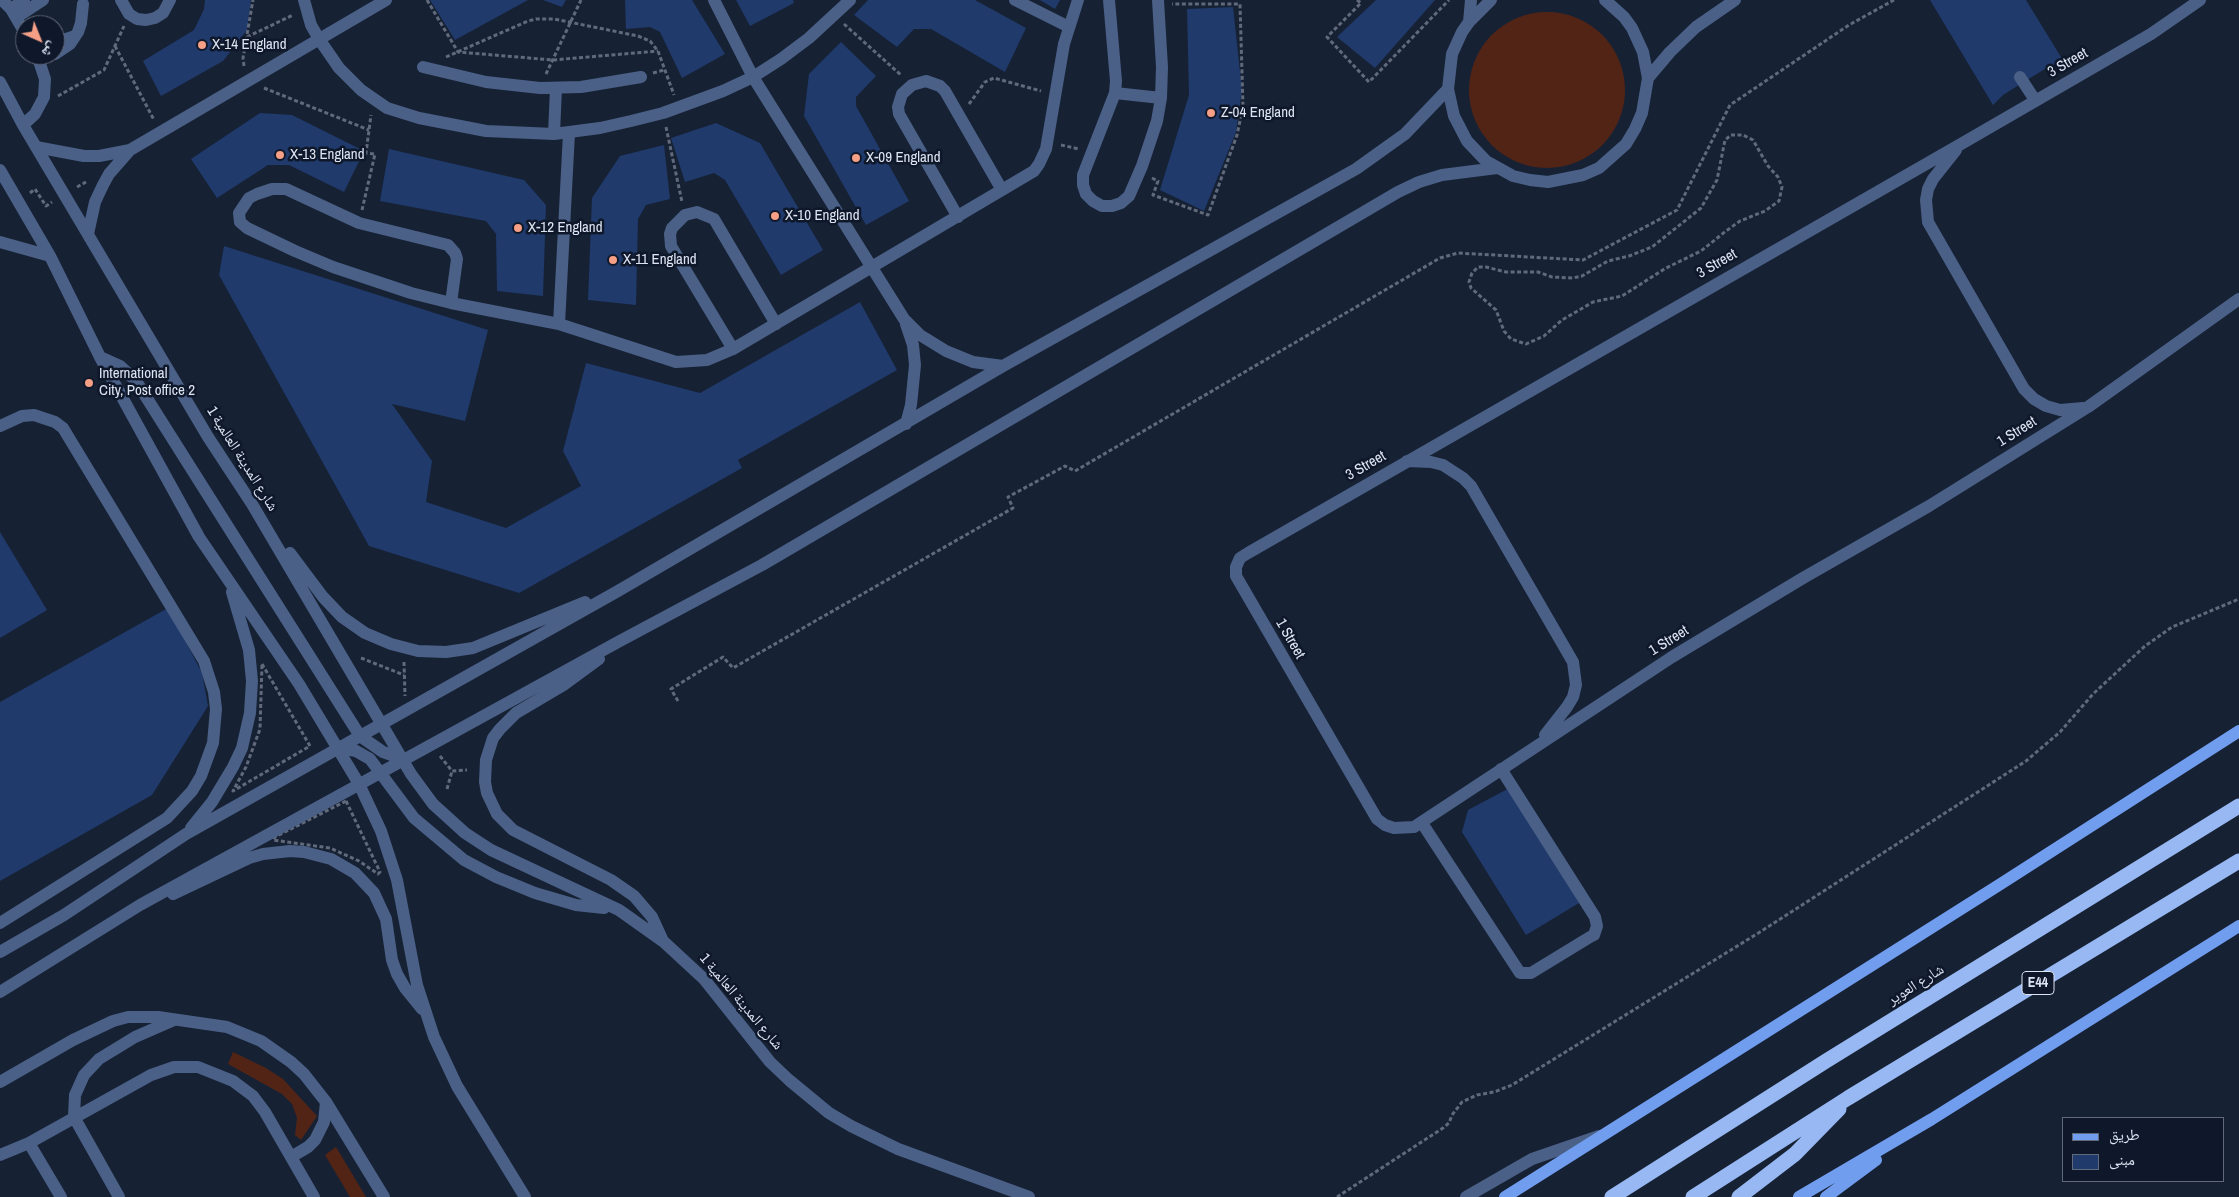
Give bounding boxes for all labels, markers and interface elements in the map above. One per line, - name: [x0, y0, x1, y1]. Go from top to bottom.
- north arrow: [15, 15, 65, 65]
- place label: X-14 England: [212, 36, 287, 54]
- text: ش: [38, 38, 61, 62]
- marker: X-14 England: [196, 39, 208, 51]
- street label: 3 Street: [2045, 44, 2091, 82]
- place label: Z-04 England: [1221, 104, 1295, 122]
- marker: Z-04 England: [1205, 107, 1217, 119]
- place label: X-13 England: [290, 146, 365, 164]
- marker: X-13 England: [274, 149, 286, 161]
- place label: X-09 England: [866, 149, 941, 167]
- marker: X-09 England: [850, 152, 862, 164]
- place label: X-10 England: [785, 207, 860, 225]
- marker: X-10 England: [769, 210, 781, 222]
- place label: X-12 England: [528, 219, 603, 237]
- marker: X-12 England: [512, 222, 524, 234]
- street label: 3 Street: [1694, 245, 1740, 283]
- place label: X-11 England: [623, 251, 697, 269]
- marker: X-11 England: [607, 254, 619, 266]
- place label: International City, Post office 2: [99, 365, 195, 400]
- marker: International City, Post office 2: [83, 377, 95, 389]
- street label: شارع المدينة العالمية 1: [202, 403, 282, 515]
- street label: 1 Street: [1994, 413, 2040, 451]
- street label: 3 Street: [1343, 447, 1389, 485]
- street label: 1 Street: [1271, 616, 1309, 662]
- street label: 1 Street: [1646, 622, 1692, 660]
- street label: شارع المدينة العالمية 1: [695, 950, 787, 1054]
- street label: شارع العوير: [1884, 961, 1948, 1009]
- road number: E44: [2022, 971, 2054, 994]
- legend: [2062, 1117, 2224, 1182]
- text: طريق: [2109, 1124, 2140, 1145]
- text: مبنى: [2109, 1149, 2135, 1170]

